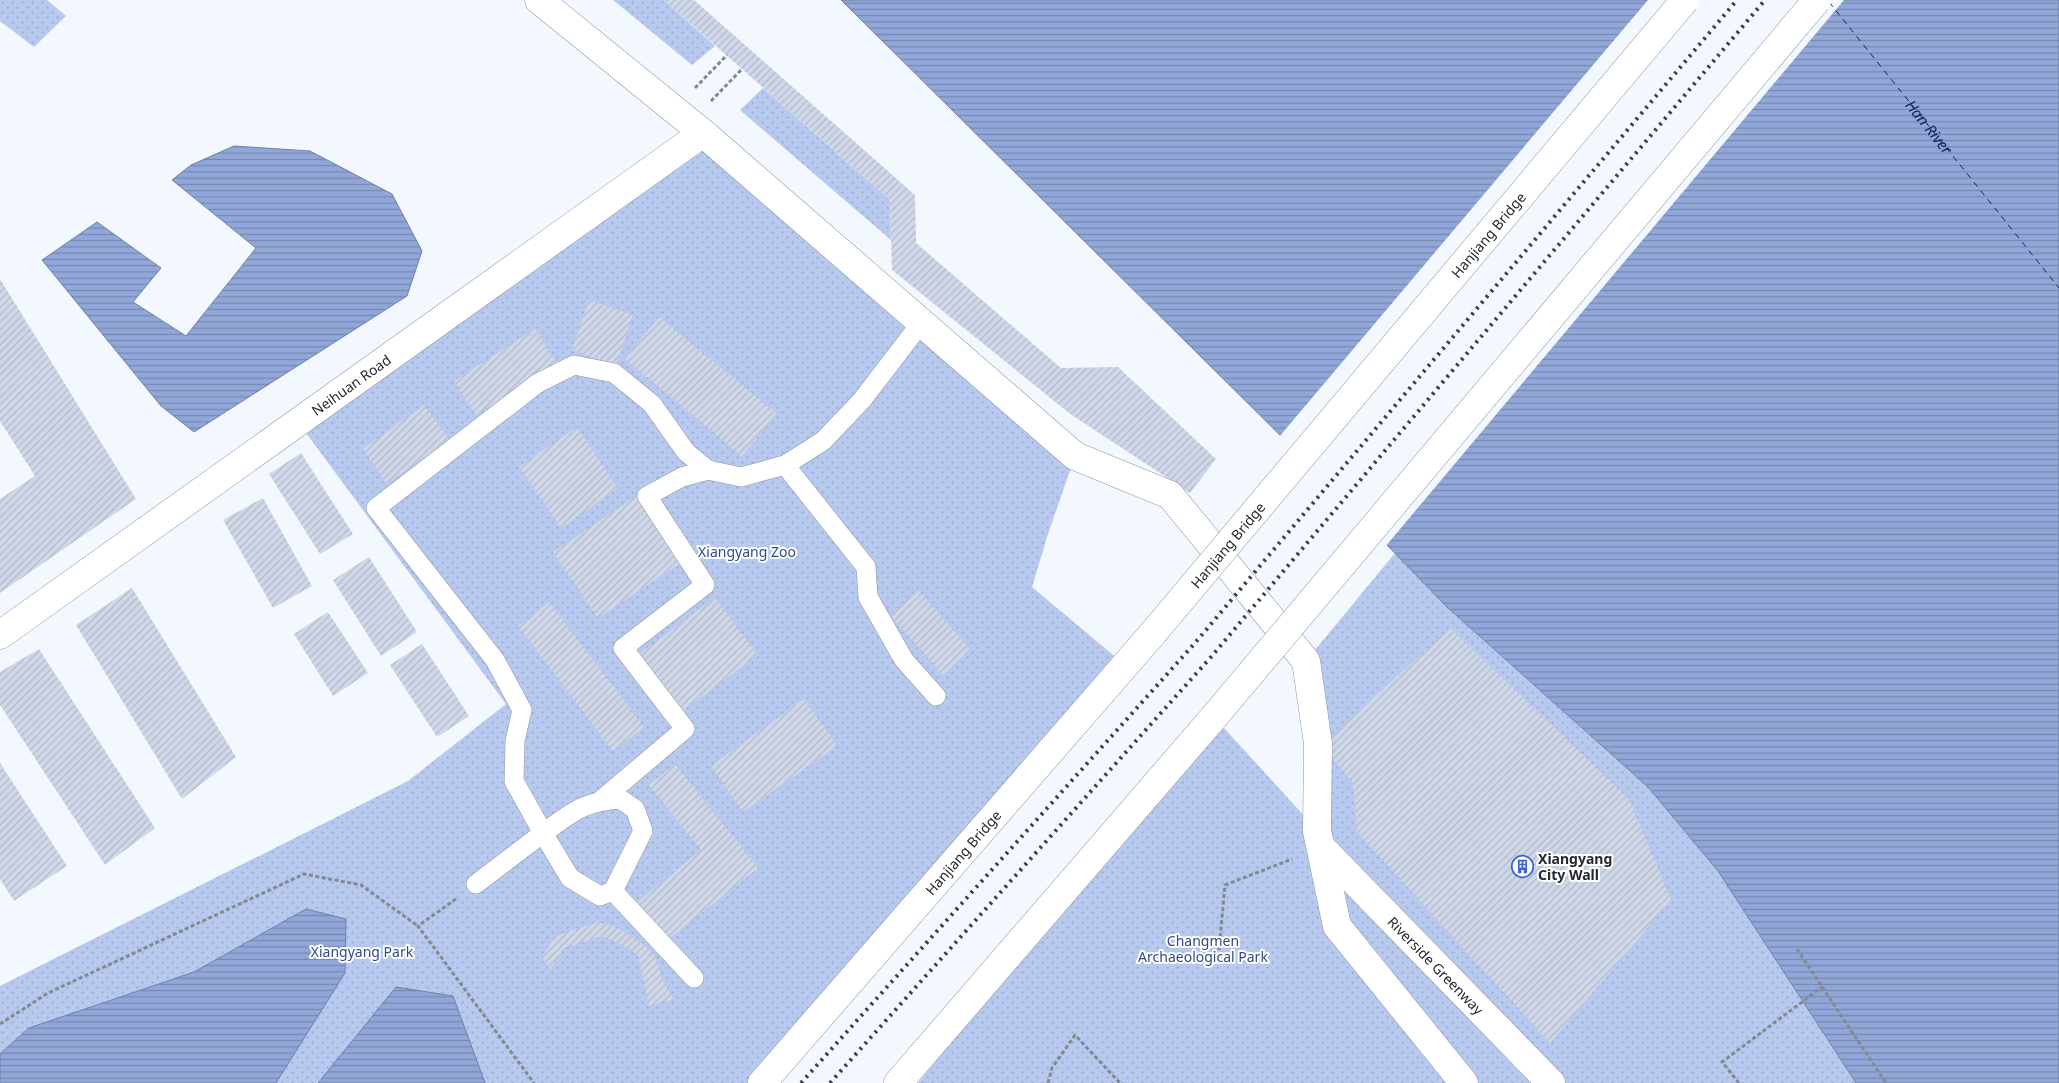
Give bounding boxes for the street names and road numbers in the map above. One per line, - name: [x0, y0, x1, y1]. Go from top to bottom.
- street label: Hanjiang Bridge: [1446, 188, 1529, 282]
- street label: Neihuan Road: [307, 350, 394, 419]
- street label: Hanjiang Bridge: [1186, 498, 1269, 592]
- street label: Hanjiang Bridge: [921, 806, 1005, 899]
- street label: Riverside Greenway: [1384, 912, 1489, 1019]

